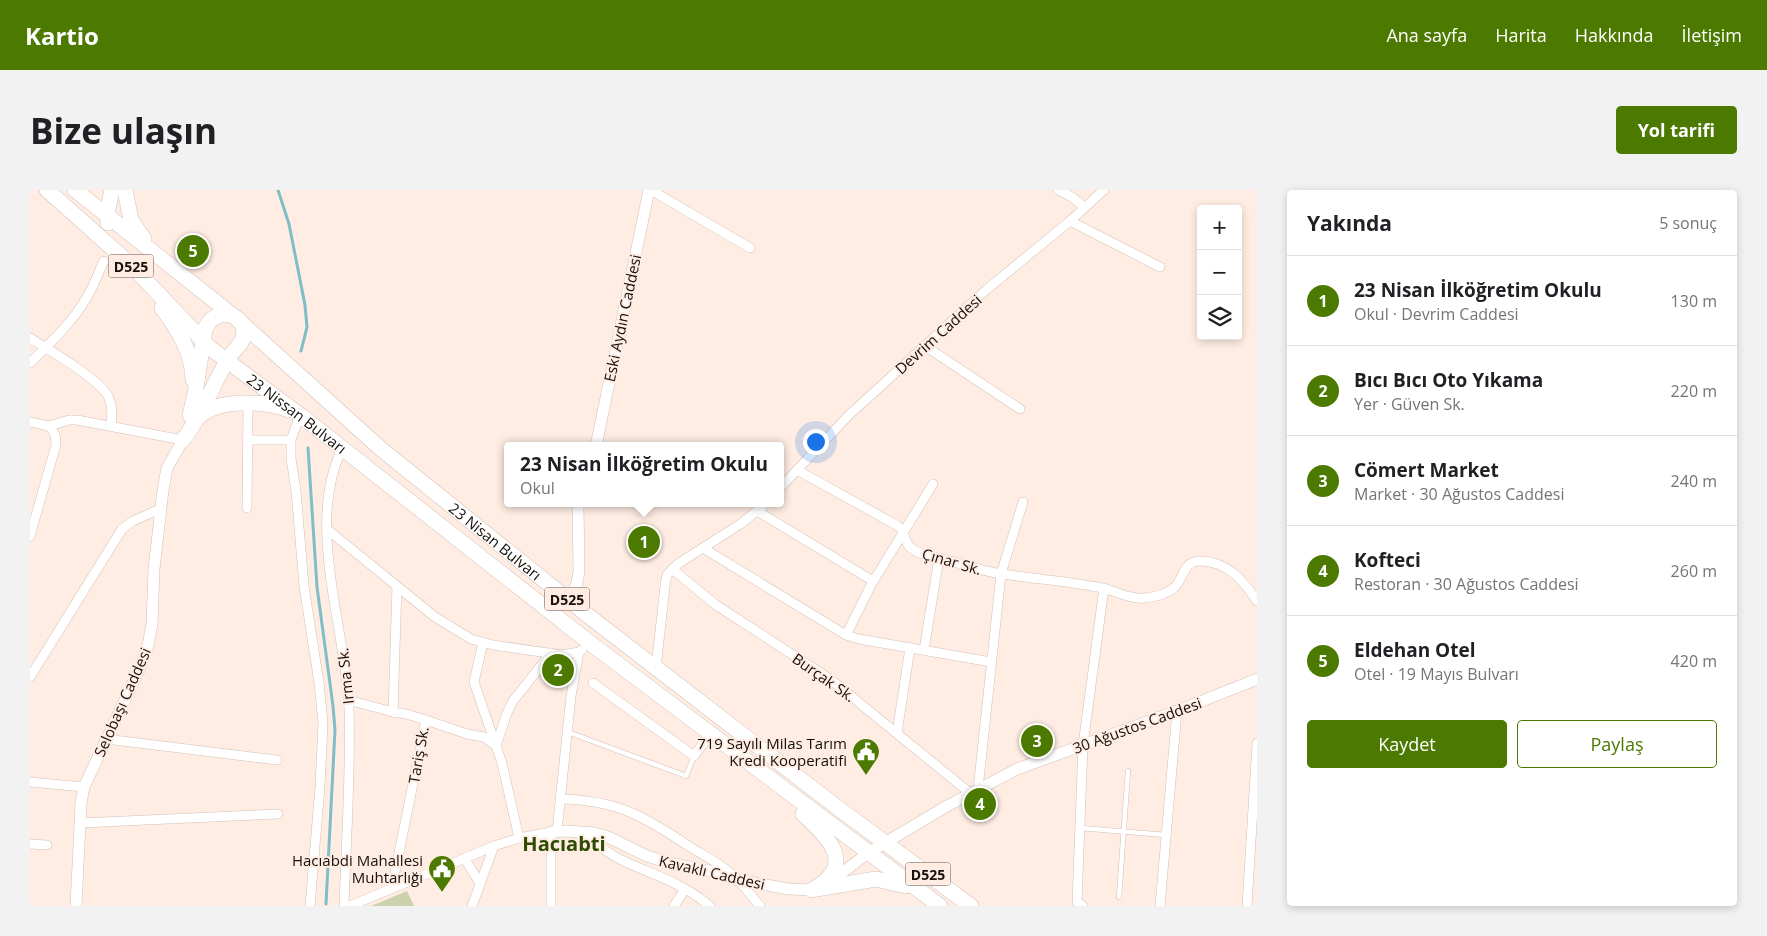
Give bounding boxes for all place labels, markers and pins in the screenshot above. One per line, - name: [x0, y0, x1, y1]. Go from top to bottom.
- pin: 5: [177, 232, 209, 270]
- pin: 1: [628, 523, 660, 561]
- pin: 2: [542, 651, 574, 689]
- pin: 3: [1021, 722, 1053, 760]
- place label: 719 Sayılı Milas Tarım Kredi Kooperatifi: [697, 733, 847, 770]
- public building icon: 719 Sayılı Milas Tarım Kredi Kooperatifi: [851, 737, 881, 776]
- pin: 4: [964, 785, 996, 823]
- place label: Hacıabdi Mahallesi Muhtarlığı: [292, 850, 423, 887]
- public building icon: Hacıabdi Mahallesi Muhtarlığı: [427, 854, 457, 893]

